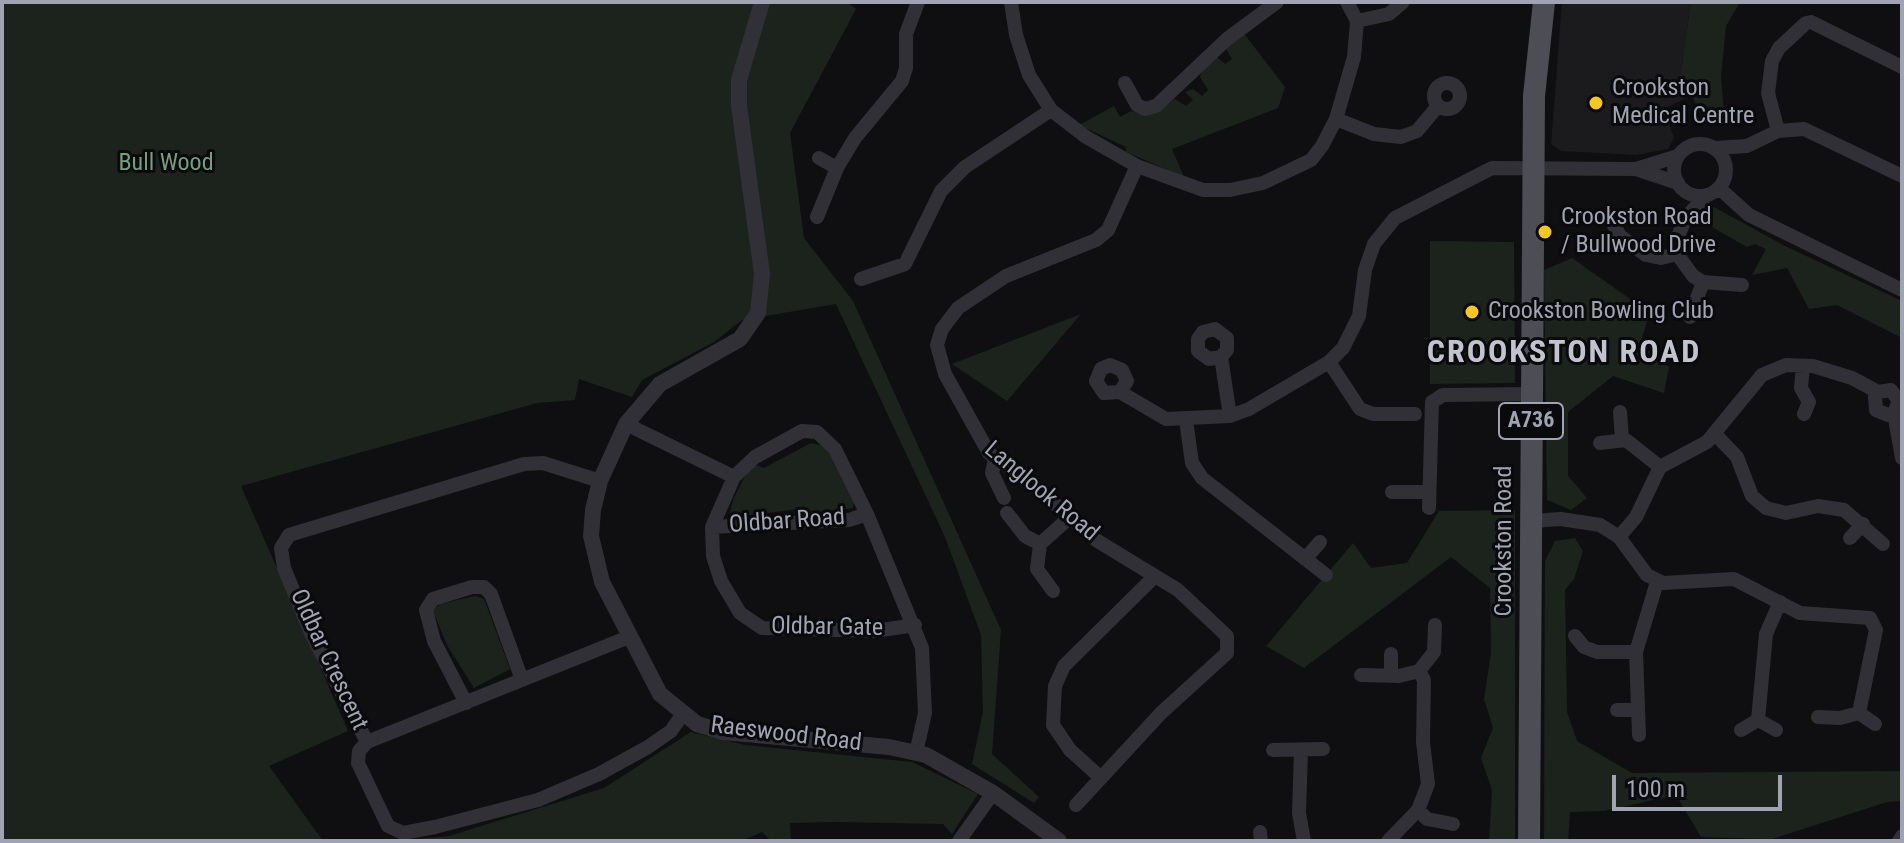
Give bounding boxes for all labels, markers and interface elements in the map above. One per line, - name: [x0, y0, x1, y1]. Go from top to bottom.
- place label: Crookston Medical Centre: [1612, 75, 1754, 131]
- marker: Crookston Medical Centre: [1587, 94, 1605, 112]
- park label: Bull Wood: [118, 150, 214, 178]
- place label: Crookston Road / Bullwood Drive: [1561, 204, 1716, 260]
- marker: Crookston Road / Bullwood Drive: [1536, 223, 1554, 241]
- place label: Crookston Bowling Club: [1488, 298, 1714, 326]
- marker: Crookston Bowling Club: [1463, 303, 1481, 321]
- district label: CROOKSTON ROAD: [1427, 335, 1701, 373]
- road number: A736: [1499, 403, 1563, 439]
- street label: Langlook Road: [978, 436, 1104, 548]
- street label: Crookston Road: [1491, 466, 1519, 616]
- street label: Oldbar Road: [728, 504, 846, 540]
- street label: Oldbar Crescent: [283, 585, 373, 735]
- street label: Oldbar Gate: [771, 613, 883, 643]
- street label: Raeswood Road: [709, 711, 863, 759]
- scale bar: [1616, 759, 1786, 809]
- text: 100 m: [1626, 775, 1685, 803]

